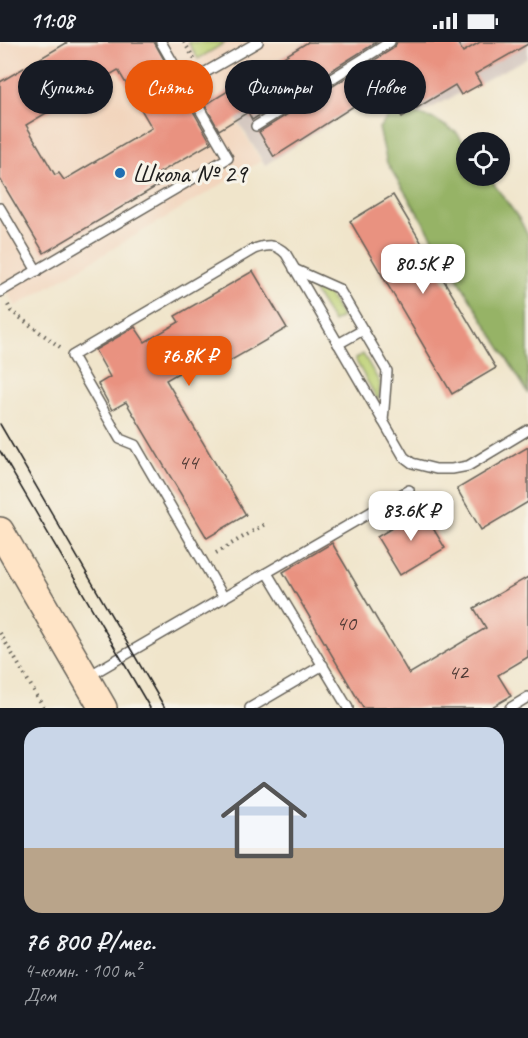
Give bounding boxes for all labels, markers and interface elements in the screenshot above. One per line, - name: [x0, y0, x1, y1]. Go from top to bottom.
- text: 11:08: [30, 7, 74, 35]
- chip: Купить: [18, 60, 113, 114]
- chip: Снять: [125, 60, 213, 114]
- chip: Фильтры: [225, 60, 332, 114]
- chip: Новое: [344, 60, 426, 114]
- map controls: [456, 132, 510, 186]
- button: locate: [456, 132, 510, 186]
- place label: Школа № 29: [132, 157, 249, 190]
- marker: Школа № 29: [113, 166, 127, 180]
- pin: 80.5K ₽: [368, 244, 478, 295]
- text: 80.5K ₽: [395, 251, 451, 276]
- pin: 76.8K ₽: [134, 336, 244, 387]
- text: 76.8K ₽: [161, 343, 217, 368]
- house number: 44: [178, 448, 200, 476]
- pin: 83.6K ₽: [356, 491, 466, 542]
- text: 83.6K ₽: [383, 498, 439, 523]
- house number: 40: [336, 609, 358, 637]
- house number: 42: [448, 658, 470, 686]
- icon: home: [210, 766, 318, 874]
- text: 76 800 ₽/мес.: [24, 925, 155, 958]
- text: 4-комн. · 100 m²: [24, 958, 141, 983]
- text: Дом: [24, 983, 56, 1008]

